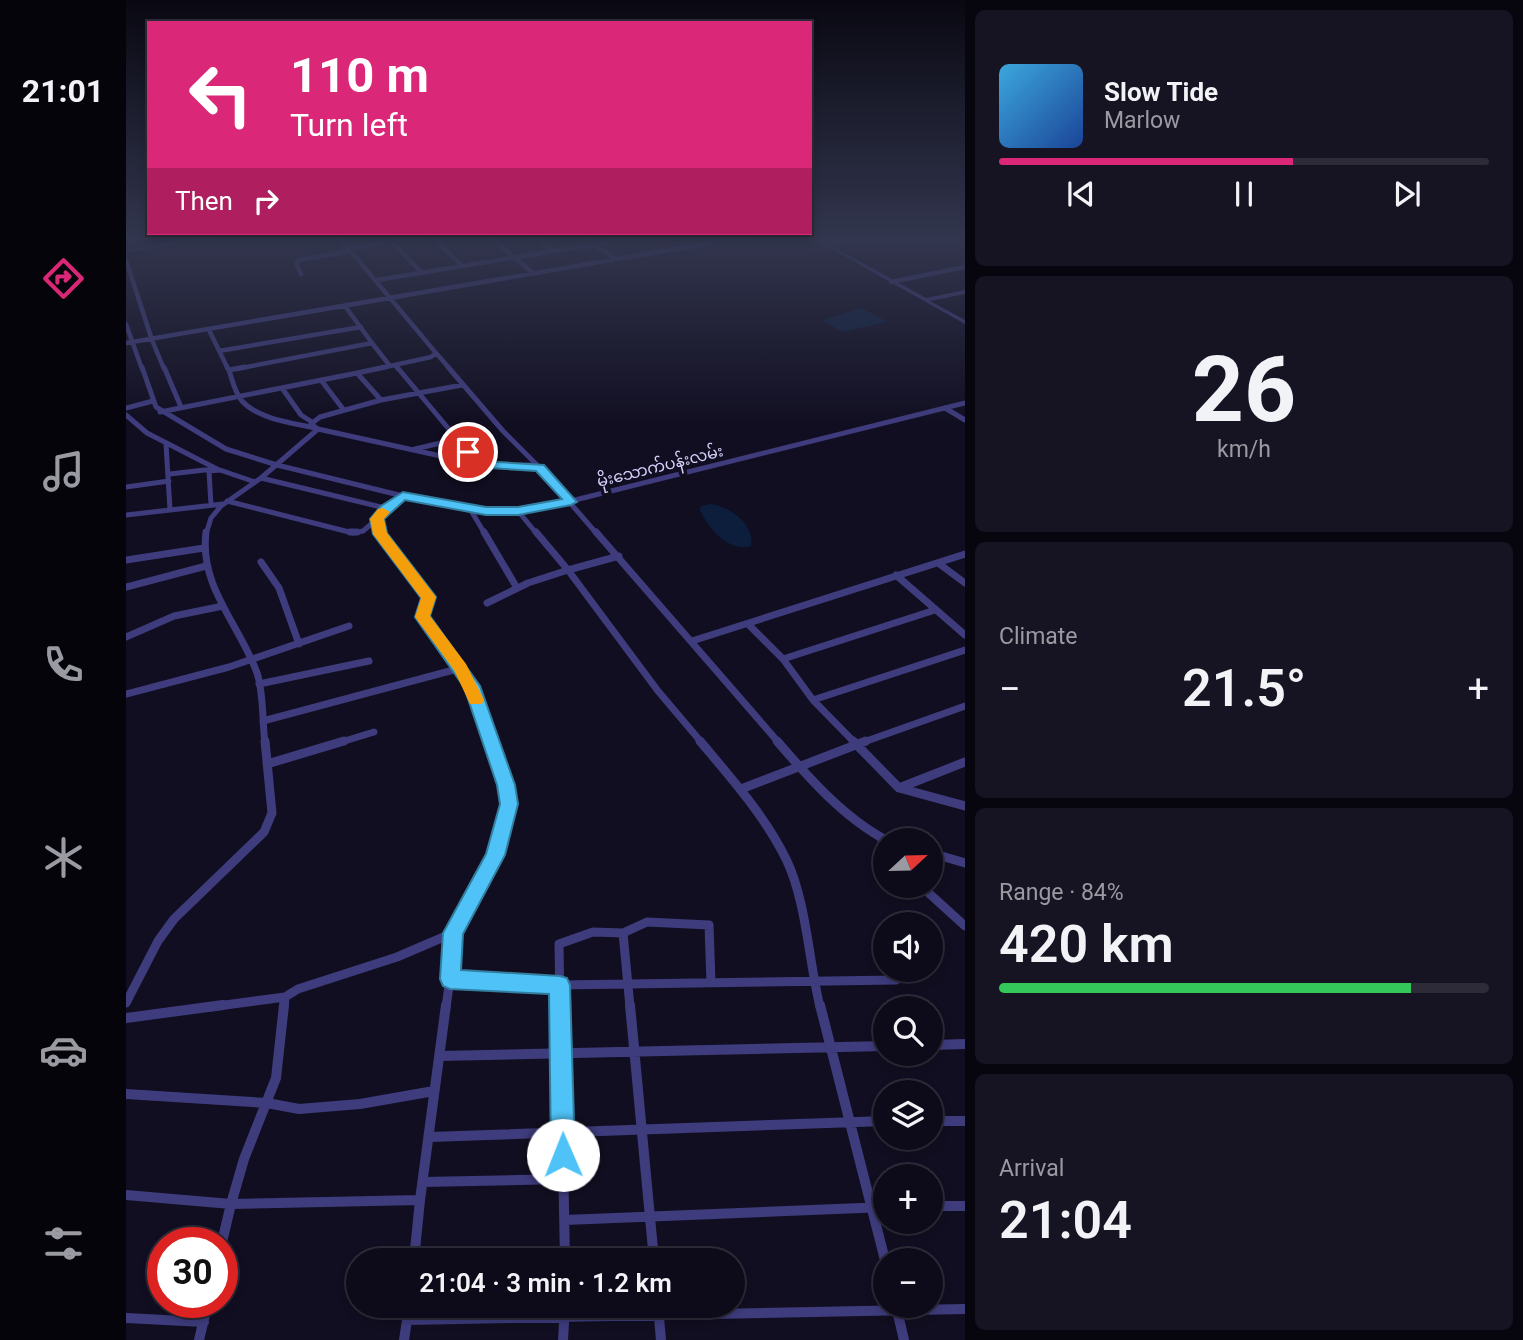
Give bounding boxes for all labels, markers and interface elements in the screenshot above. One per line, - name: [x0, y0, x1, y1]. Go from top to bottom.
- text: 110 m: [290, 47, 429, 104]
- icon: left: [175, 49, 266, 140]
- text: 21:01: [22, 72, 104, 110]
- text: Slow Tide: [1104, 77, 1218, 107]
- text: Turn left: [290, 106, 408, 144]
- text: Marlow: [1104, 107, 1180, 134]
- icon: previous: [1062, 175, 1100, 213]
- icon: pause: [1225, 175, 1263, 213]
- icon: next: [1388, 175, 1426, 213]
- icon: right: [247, 182, 285, 220]
- text: Then: [175, 186, 233, 216]
- icon: directions: [39, 254, 88, 303]
- text: 26: [1192, 337, 1296, 443]
- pin: [438, 422, 498, 482]
- icon: arrive: [449, 433, 487, 471]
- text: km/h: [1217, 436, 1271, 463]
- street label: မိုးသောက်ပန်းလမ်း: [594, 439, 726, 496]
- icon: music: [39, 447, 88, 496]
- text: Climate: [999, 623, 1078, 650]
- icon: phone: [39, 640, 88, 689]
- text: 21.5°: [1182, 658, 1306, 719]
- text: −: [999, 667, 1021, 711]
- text: +: [1467, 667, 1489, 711]
- north arrow: [873, 828, 943, 898]
- map controls: [873, 828, 943, 1318]
- icon: climate: [39, 833, 88, 882]
- text: Range · 84%: [999, 879, 1124, 906]
- button: sound: [873, 912, 943, 982]
- text: 420 km: [999, 914, 1174, 975]
- button: search: [873, 996, 943, 1066]
- icon: car: [39, 1026, 88, 1075]
- button: layers: [873, 1080, 943, 1150]
- position arrow: [526, 1118, 600, 1192]
- text: Arrival: [999, 1155, 1064, 1182]
- button: +: [873, 1164, 943, 1234]
- text: 21:04: [999, 1190, 1132, 1251]
- icon: filters: [39, 1219, 88, 1268]
- speed limit sign: 30: [147, 1227, 238, 1318]
- button: −: [873, 1248, 943, 1318]
- text: 21:04 · 3 min · 1.2 km: [419, 1268, 672, 1298]

